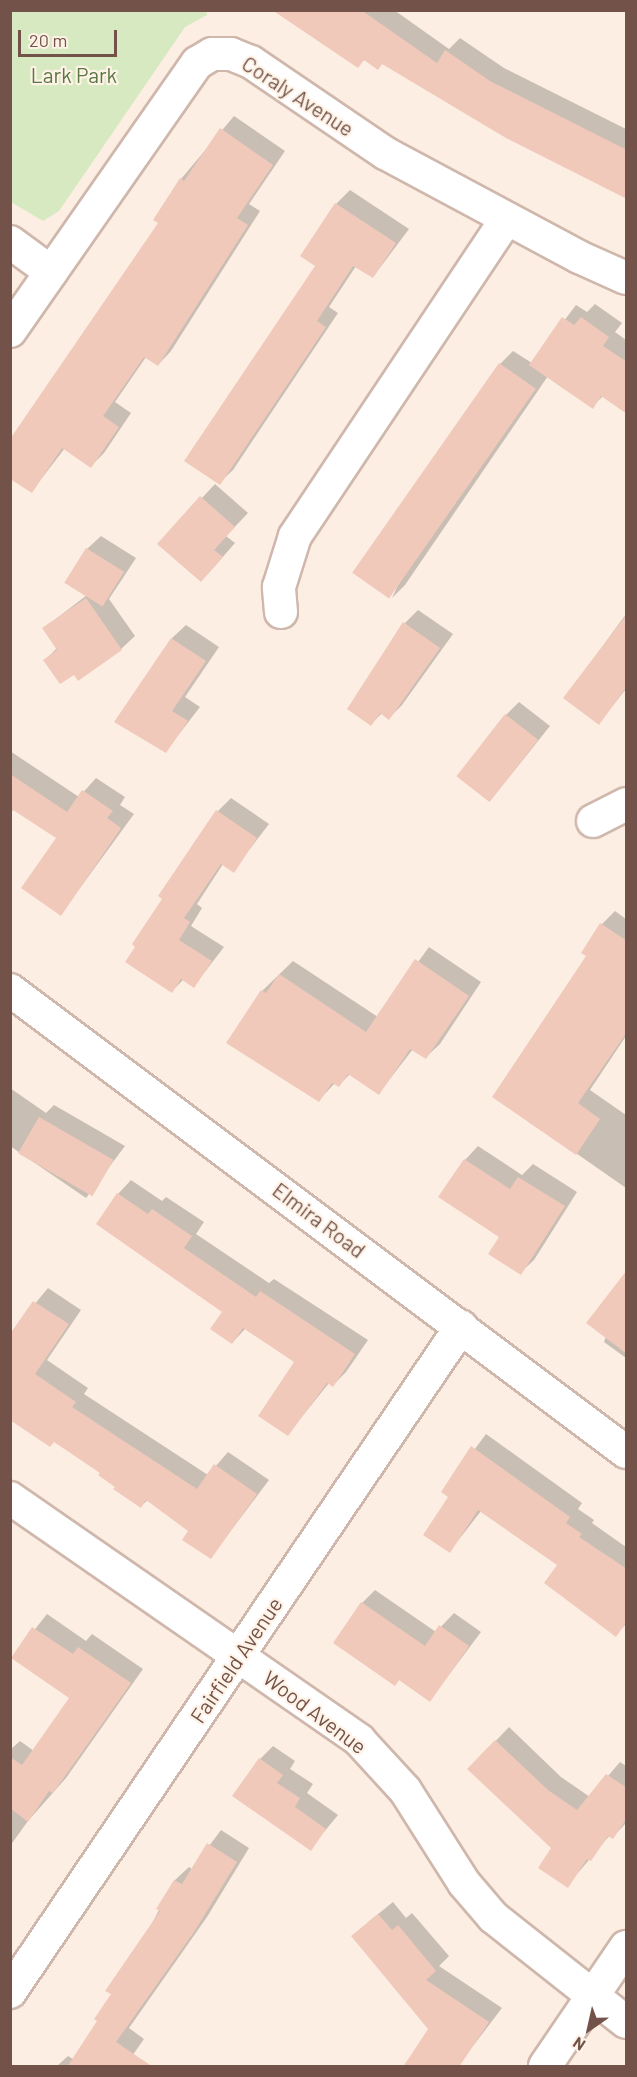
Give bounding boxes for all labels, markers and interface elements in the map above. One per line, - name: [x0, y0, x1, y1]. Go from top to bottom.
- scale bar: [21, 18, 120, 56]
- text: 20 m: [29, 29, 67, 51]
- street label: Coraly Avenue: [237, 51, 359, 141]
- park label: Lark Park: [31, 62, 117, 88]
- street label: Elmira Road: [268, 1177, 370, 1263]
- street label: Fairfield Avenue: [185, 1592, 287, 1728]
- street label: Wood Avenue: [258, 1665, 372, 1759]
- north arrow: [559, 1999, 619, 2059]
- text: N: [569, 2033, 588, 2055]

